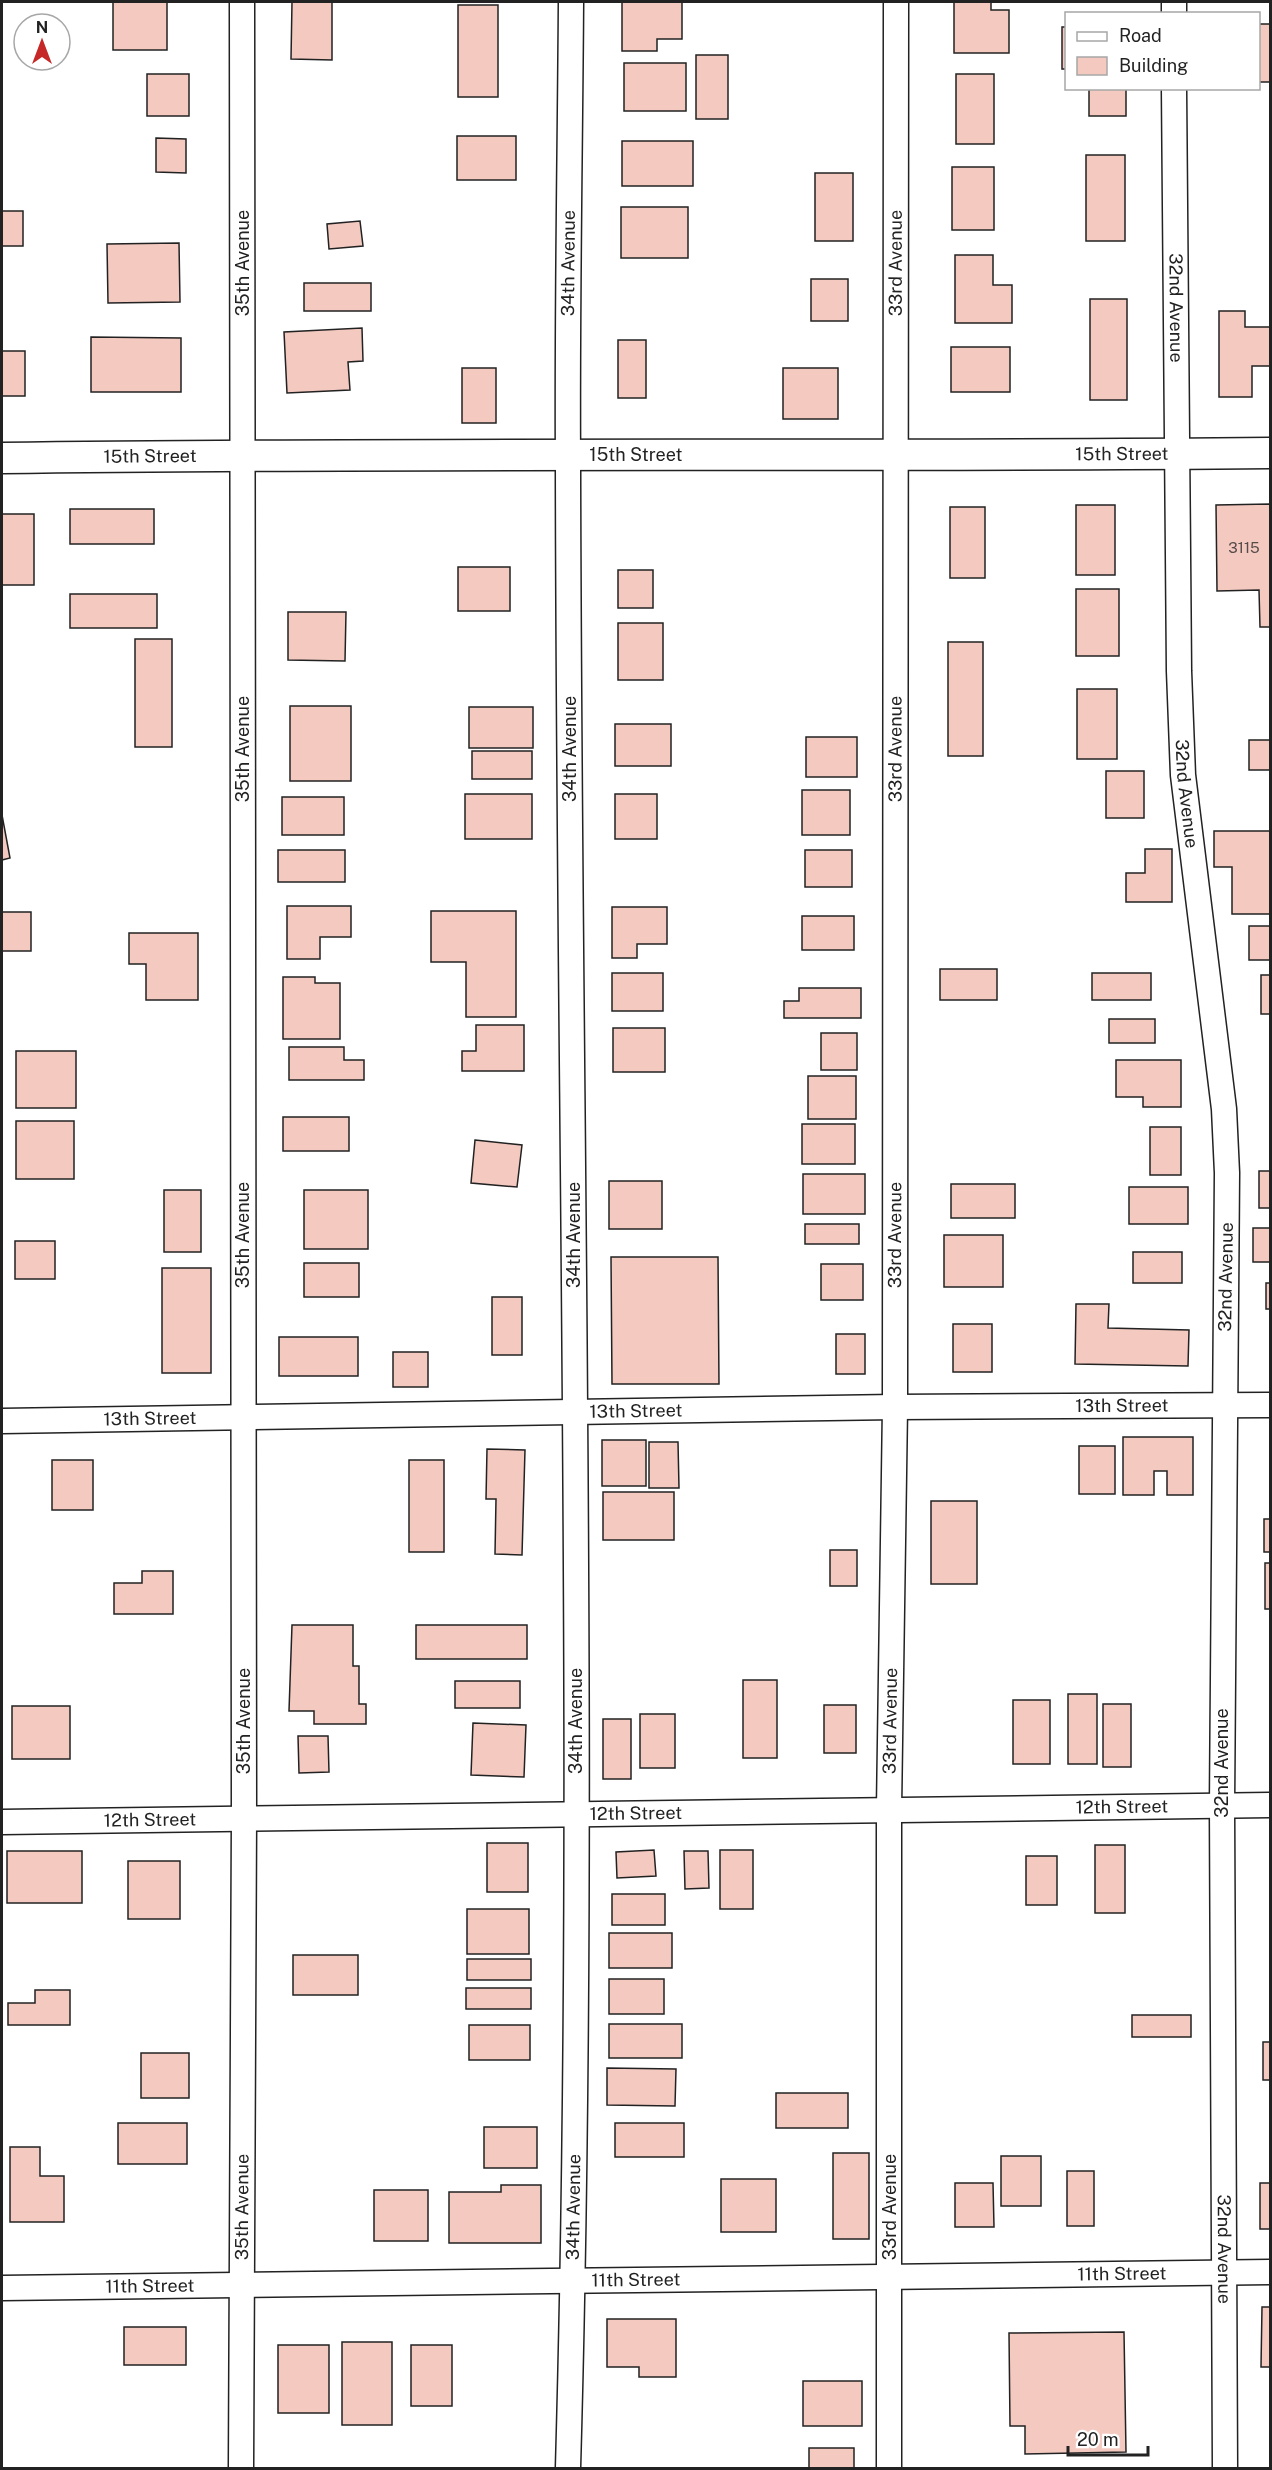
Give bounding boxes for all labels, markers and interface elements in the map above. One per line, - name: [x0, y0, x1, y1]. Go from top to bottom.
- north arrow: [12, 12, 72, 72]
- legend: [1065, 12, 1260, 90]
- text: N: [36, 18, 48, 37]
- text: Road: [1119, 25, 1162, 46]
- text: Building: [1119, 55, 1188, 76]
- street label: 35th Avenue: [232, 210, 253, 316]
- street label: 34th Avenue: [557, 210, 579, 316]
- street label: 33rd Avenue: [885, 210, 906, 316]
- street label: 32nd Avenue: [1165, 253, 1187, 363]
- street label: 15th Street: [1075, 443, 1169, 464]
- street label: 15th Street: [589, 444, 683, 465]
- street label: 15th Street: [103, 445, 197, 467]
- house number: 3115: [1228, 539, 1260, 556]
- street label: 35th Avenue: [232, 696, 253, 802]
- street label: 34th Avenue: [559, 696, 580, 802]
- street label: 33rd Avenue: [884, 696, 906, 802]
- street label: 32nd Avenue: [1172, 739, 1203, 849]
- street label: 35th Avenue: [232, 1182, 253, 1288]
- street label: 34th Avenue: [563, 1182, 584, 1288]
- street label: 33rd Avenue: [884, 1182, 905, 1288]
- street label: 32nd Avenue: [1214, 1222, 1237, 1332]
- street label: 13th Street: [1075, 1395, 1168, 1416]
- street label: 13th Street: [589, 1399, 683, 1422]
- street label: 13th Street: [103, 1407, 197, 1429]
- street label: 35th Avenue: [233, 1668, 254, 1774]
- street label: 34th Avenue: [565, 1668, 586, 1774]
- street label: 33rd Avenue: [879, 1668, 901, 1774]
- street label: 32nd Avenue: [1211, 1708, 1232, 1818]
- street label: 12th Street: [1076, 1795, 1168, 1818]
- street label: 12th Street: [590, 1802, 682, 1824]
- street label: 12th Street: [104, 1808, 196, 1831]
- street label: 35th Avenue: [231, 2154, 252, 2260]
- street label: 34th Avenue: [562, 2154, 584, 2260]
- street label: 33rd Avenue: [879, 2154, 900, 2260]
- street label: 32nd Avenue: [1214, 2195, 1235, 2304]
- street label: 11th Street: [1077, 2262, 1167, 2284]
- street label: 11th Street: [591, 2268, 681, 2291]
- street label: 11th Street: [105, 2275, 195, 2297]
- scale bar: [1068, 2419, 1148, 2457]
- text: 20 m: [1077, 2429, 1119, 2450]

